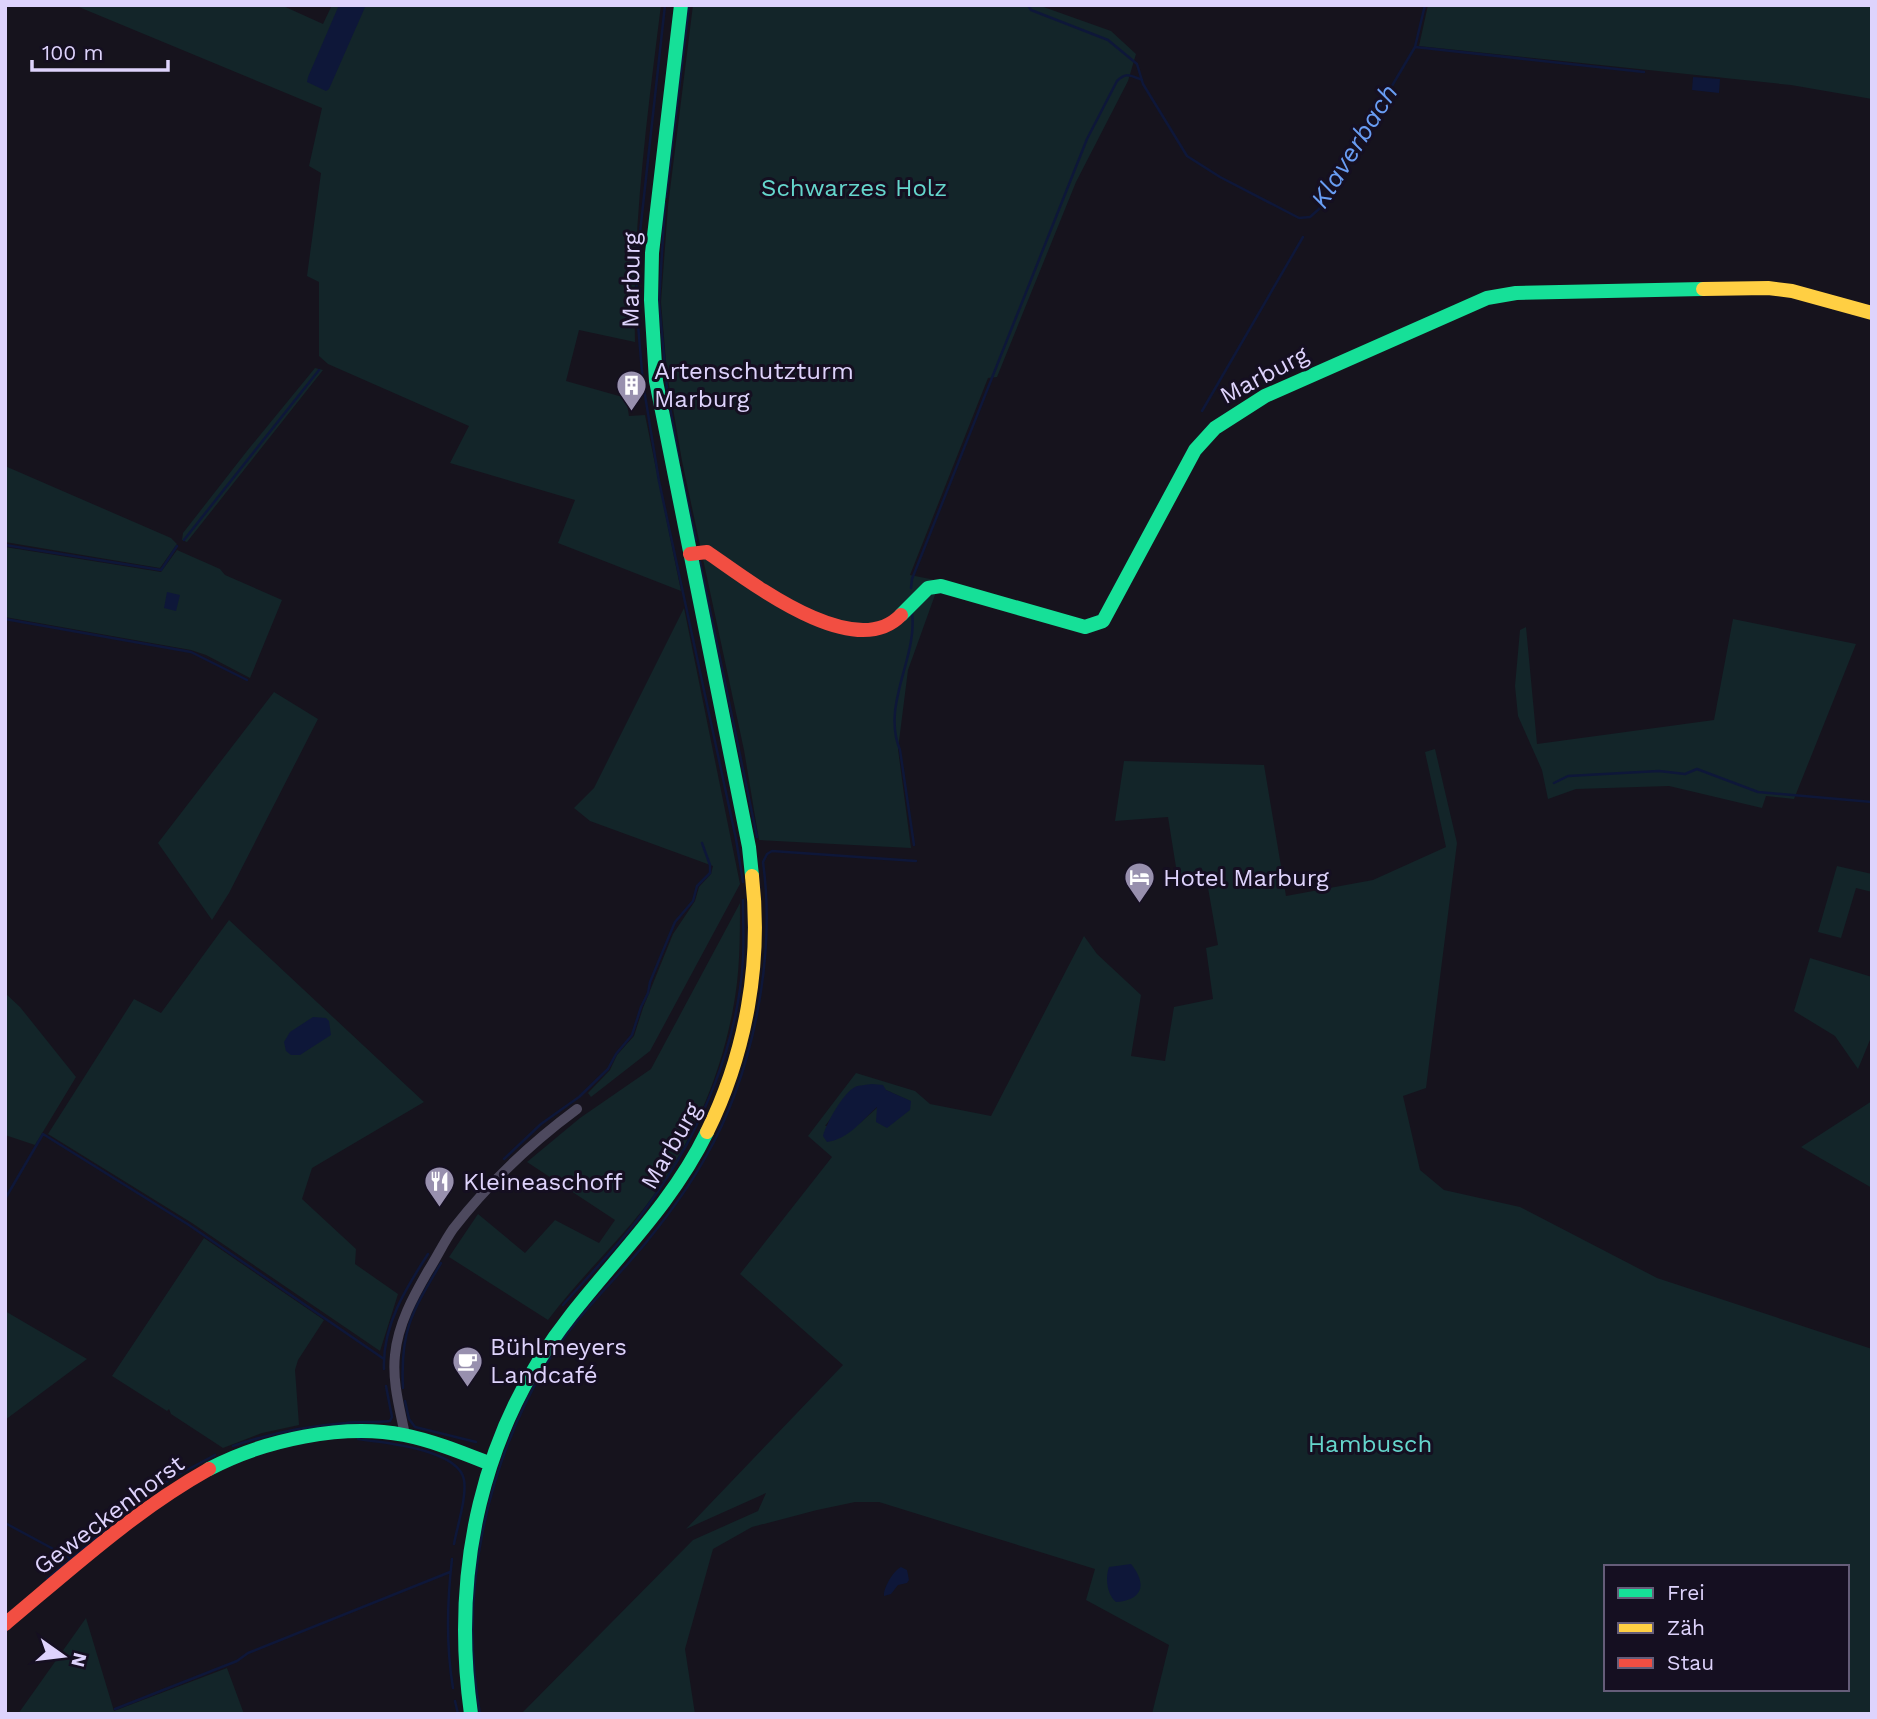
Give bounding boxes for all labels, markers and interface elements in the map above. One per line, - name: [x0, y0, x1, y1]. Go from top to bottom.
- scale bar: [32, 28, 168, 72]
- text: 100 m: [42, 40, 104, 65]
- water label: Klaverbach: [1304, 79, 1404, 213]
- park label: Schwarzes Holz: [761, 174, 947, 202]
- street label: Marburg: [616, 232, 646, 328]
- street label: Marburg: [1215, 340, 1313, 410]
- place label: Artenschutzturm Marburg: [654, 357, 854, 413]
- building icon: Artenschutzturm Marburg: [614, 368, 648, 412]
- hotel icon: Hotel Marburg: [1123, 861, 1157, 905]
- place label: Hotel Marburg: [1163, 864, 1329, 892]
- street label: Marburg: [635, 1097, 707, 1194]
- restaurant icon: Kleineaschoff: [423, 1165, 457, 1209]
- place label: Kleineaschoff: [463, 1168, 623, 1196]
- place label: Bühlmeyers Landcafé: [490, 1333, 627, 1389]
- cafe icon: Bühlmeyers Landcafé: [450, 1344, 484, 1388]
- park label: Hambusch: [1308, 1430, 1432, 1458]
- street label: Geweckenhorst: [28, 1449, 190, 1581]
- legend: [1604, 1565, 1849, 1691]
- text: Frei: [1667, 1580, 1705, 1605]
- text: Zäh: [1667, 1615, 1705, 1640]
- north arrow: [28, 1621, 98, 1691]
- text: N: [66, 1650, 92, 1670]
- text: Stau: [1667, 1650, 1714, 1675]

